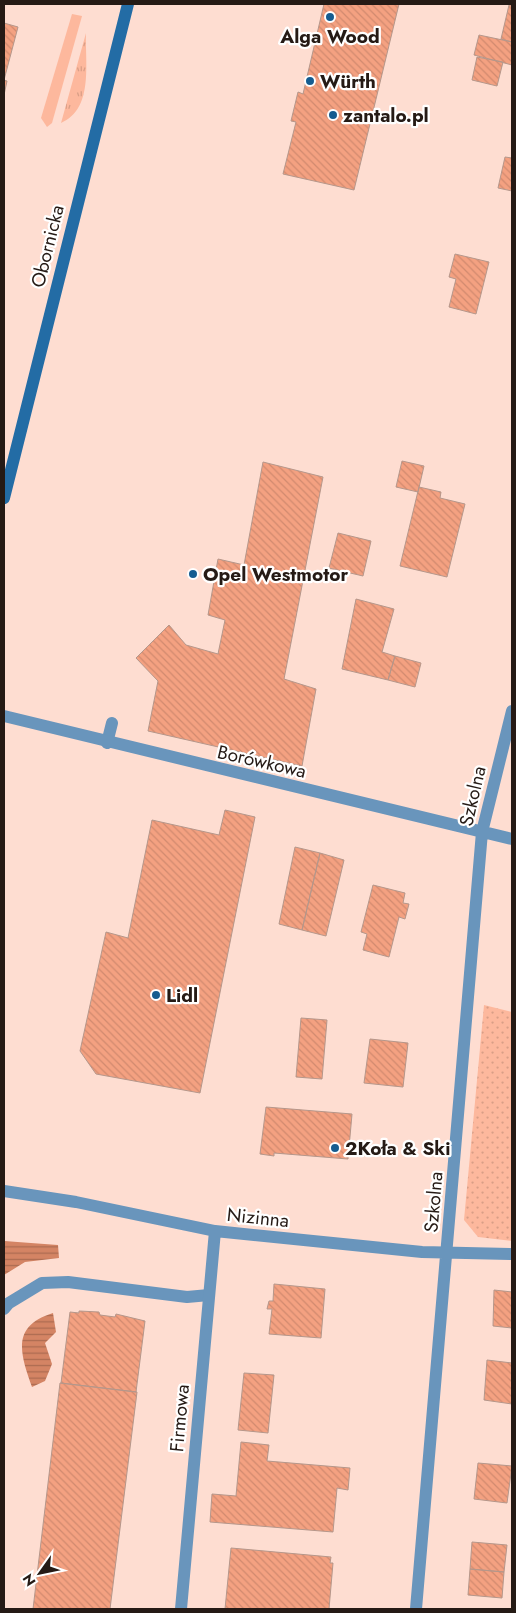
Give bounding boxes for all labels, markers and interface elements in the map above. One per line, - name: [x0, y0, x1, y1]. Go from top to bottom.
- marker: Alga Wood: [324, 11, 336, 23]
- place label: Alga Wood: [279, 23, 380, 50]
- place label: Würth: [320, 68, 376, 95]
- marker: Würth: [304, 75, 316, 87]
- place label: zantalo.pl: [343, 102, 429, 129]
- marker: zantalo.pl: [327, 109, 339, 121]
- street label: Obornicka: [24, 202, 71, 290]
- place label: Opel Westmotor: [203, 561, 348, 588]
- marker: Opel Westmotor: [187, 568, 199, 580]
- street label: Borówkowa: [215, 738, 309, 785]
- street label: Szkolna: [452, 763, 493, 829]
- place label: Lidl: [166, 982, 198, 1009]
- marker: Lidl: [150, 989, 162, 1001]
- place label: 2Koła & Ski: [345, 1135, 451, 1162]
- marker: 2Koła & Ski: [329, 1142, 341, 1154]
- street label: Szkolna: [417, 1170, 450, 1234]
- street label: Nizinna: [225, 1201, 290, 1234]
- street label: Firmowa: [163, 1383, 196, 1453]
- north arrow: [15, 1548, 65, 1598]
- text: N: [18, 1570, 41, 1590]

